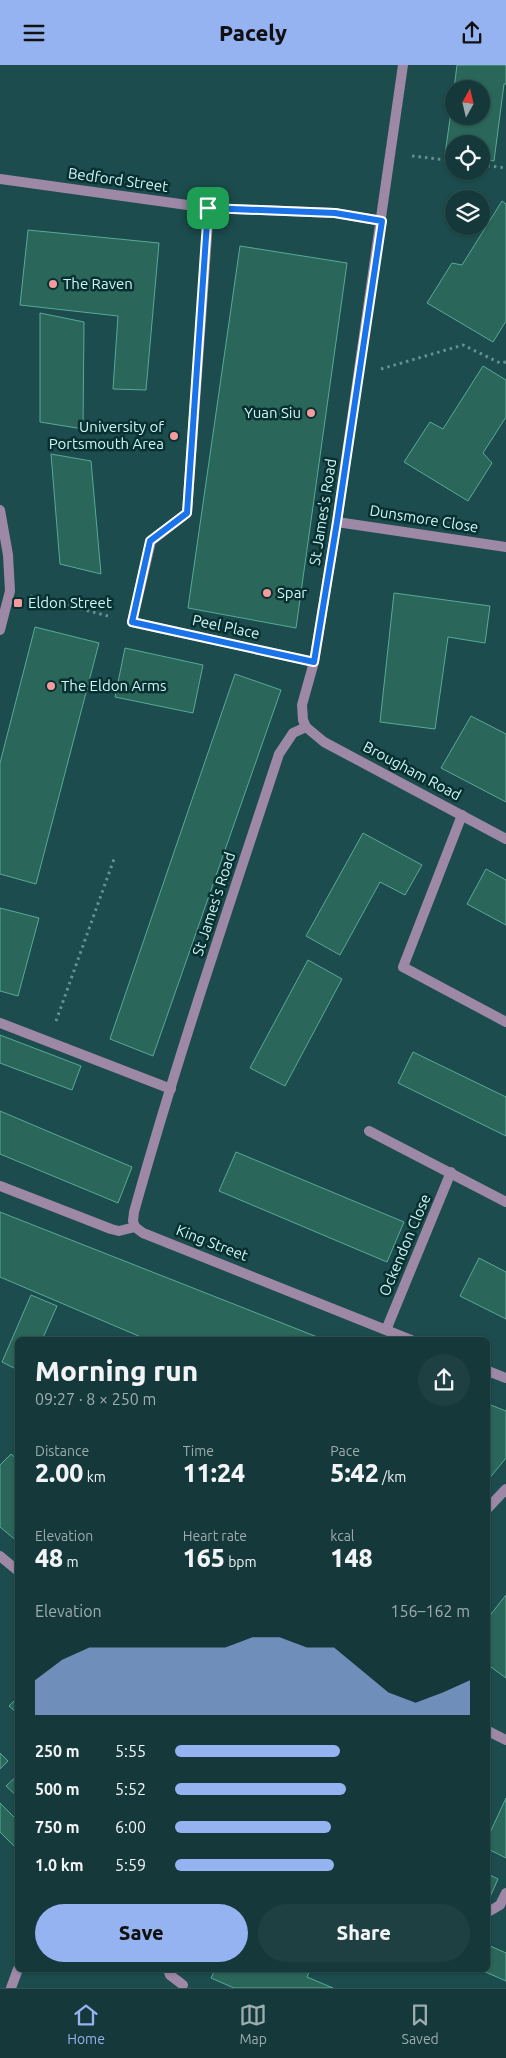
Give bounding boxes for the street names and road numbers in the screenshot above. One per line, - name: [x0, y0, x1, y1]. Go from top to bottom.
- street label: Bedford Street: [67, 164, 169, 195]
- street label: St James's Road: [306, 457, 339, 567]
- street label: Dunsmore Close: [368, 502, 480, 536]
- street label: Peel Place: [191, 611, 261, 642]
- street label: Brougham Road: [360, 738, 464, 804]
- street label: St James's Road: [189, 850, 238, 958]
- street label: Ockendon Close: [375, 1191, 434, 1298]
- street label: King Street: [174, 1221, 251, 1264]

